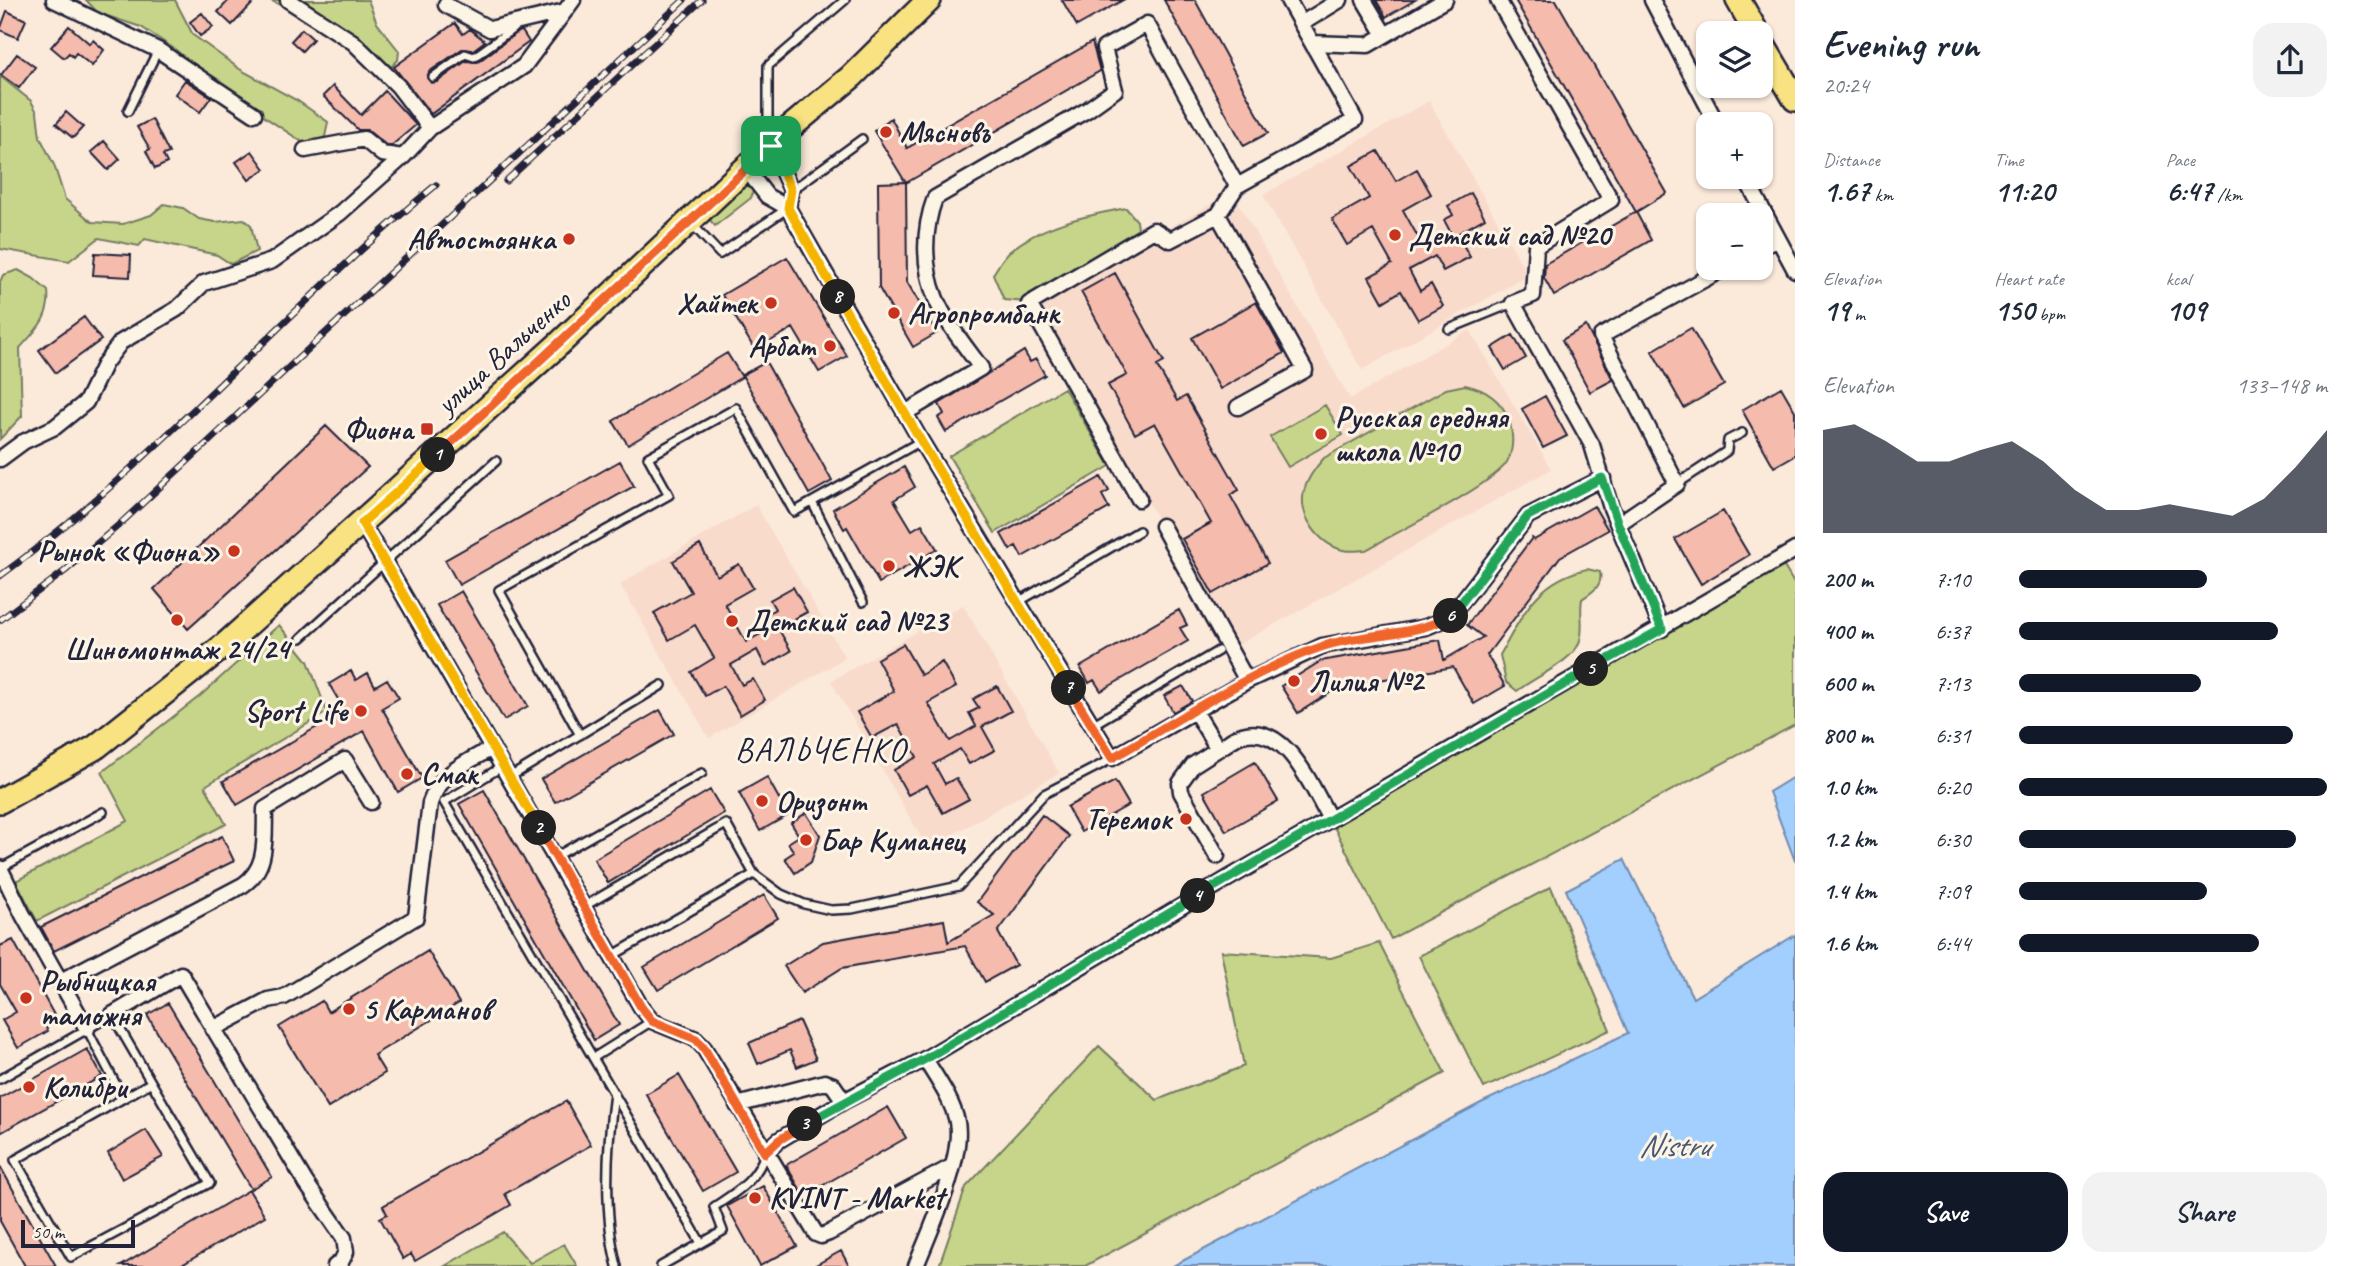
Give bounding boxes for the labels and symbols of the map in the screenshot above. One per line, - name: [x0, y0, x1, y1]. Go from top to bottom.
- place label: Мясновъ: [900, 113, 991, 151]
- pin: [741, 116, 801, 176]
- marker: Мясновъ: [878, 124, 894, 140]
- place label: Детский сад №20: [1409, 216, 1614, 254]
- place label: Автостоянка: [407, 220, 558, 258]
- marker: Детский сад №20: [1387, 227, 1403, 243]
- marker: Автостоянка: [561, 231, 577, 247]
- pin: 8: [820, 280, 856, 314]
- street label: улица Вальченко: [426, 281, 579, 424]
- place label: Хайтек: [677, 284, 759, 322]
- place label: Агропромбанк: [908, 294, 1061, 332]
- marker: Хайтек: [763, 295, 779, 311]
- marker: Агропромбанк: [886, 305, 902, 321]
- place label: Арбат: [748, 327, 817, 365]
- marker: Арбат: [822, 338, 838, 354]
- place label: Русская средняя школа №10: [1335, 398, 1510, 470]
- place label: Фиона: [344, 410, 416, 448]
- marker: Фиона: [419, 421, 435, 437]
- marker: Русская средняя школа №10: [1313, 426, 1329, 442]
- pin: 1: [420, 438, 456, 472]
- place label: Рынок «Фиона»: [37, 532, 221, 570]
- marker: Рынок «Фиона»: [226, 543, 242, 559]
- place label: ЖЭК: [903, 547, 964, 585]
- marker: ЖЭК: [881, 558, 897, 574]
- pin: 6: [1434, 598, 1468, 634]
- place label: Детский сад №23: [746, 602, 950, 640]
- marker: Шиномонтаж 24/24: [169, 612, 185, 628]
- marker: Детский сад №23: [724, 613, 740, 629]
- place label: Шиномонтаж 24/24: [65, 630, 293, 668]
- pin: 5: [1574, 652, 1608, 686]
- place label: Лилия №2: [1308, 662, 1426, 700]
- pin: 7: [1052, 670, 1086, 706]
- marker: Лилия №2: [1286, 673, 1302, 689]
- place label: Sport Life: [244, 692, 349, 730]
- marker: Sport Life: [353, 703, 369, 719]
- district label: ВАЛЬЧЕНКО: [735, 729, 909, 771]
- place label: Смак: [421, 755, 480, 793]
- marker: Смак: [399, 766, 415, 782]
- place label: Оризонт: [776, 782, 868, 821]
- marker: Оризонт: [754, 793, 770, 809]
- place label: Теремок: [1085, 800, 1173, 838]
- pin: 2: [522, 810, 556, 846]
- marker: Теремок: [1178, 811, 1194, 827]
- place label: Бар Куманец: [820, 821, 967, 860]
- marker: Бар Куманец: [798, 832, 814, 848]
- pin: 4: [1180, 878, 1216, 914]
- place label: Рыбницкая таможня: [40, 962, 157, 1034]
- marker: Рыбницкая таможня: [18, 990, 34, 1006]
- place label: 5 Карманов: [363, 990, 497, 1028]
- marker: 5 Карманов: [341, 1001, 357, 1017]
- place label: Колибри: [43, 1068, 129, 1106]
- marker: Колибри: [21, 1079, 37, 1095]
- pin: 3: [788, 1106, 822, 1142]
- water label: Nistru: [1639, 1125, 1714, 1166]
- place label: KVINT - Market: [769, 1179, 949, 1217]
- marker: KVINT - Market: [747, 1190, 763, 1206]
- scale bar: [21, 1217, 135, 1249]

